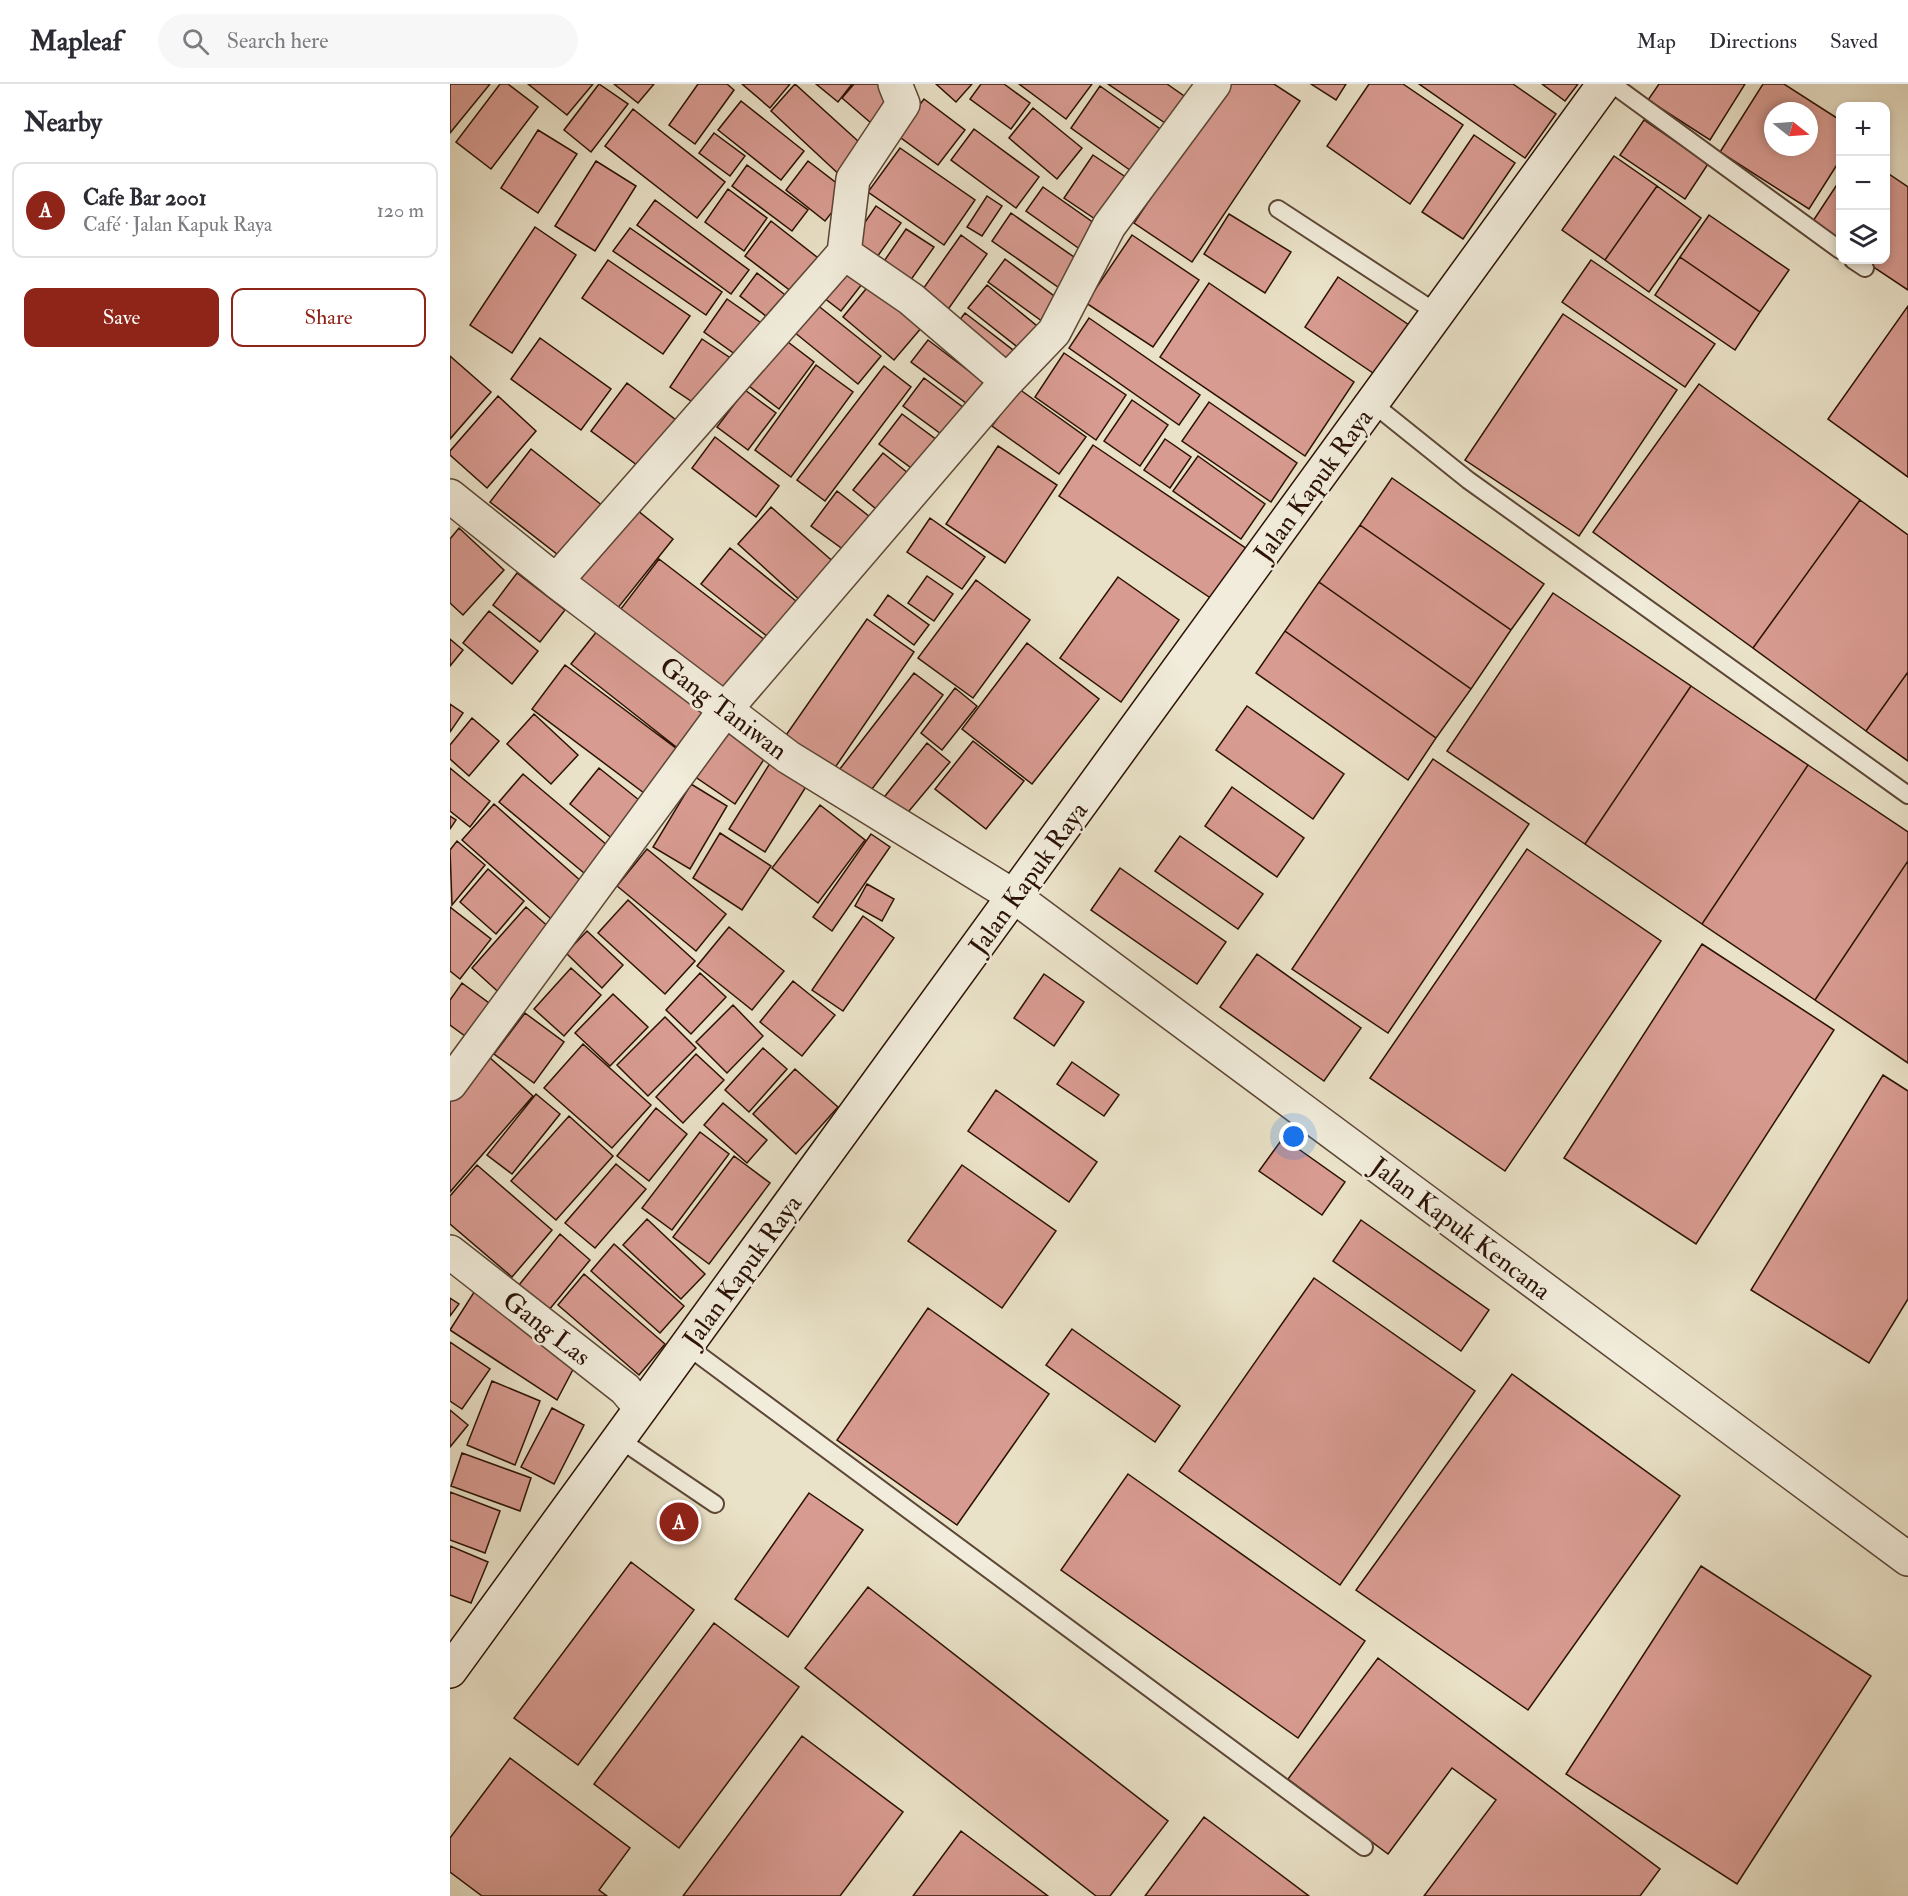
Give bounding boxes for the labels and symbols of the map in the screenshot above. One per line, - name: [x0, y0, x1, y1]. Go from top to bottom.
- north arrow: [1764, 102, 1818, 156]
- street label: Jalan Kapuk Raya: [1247, 403, 1381, 570]
- street label: Gang Taniwan: [653, 650, 794, 767]
- street label: Jalan Kapuk Raya: [962, 796, 1096, 963]
- your location: [1279, 1122, 1308, 1151]
- street label: Jalan Kapuk Kencana: [1363, 1150, 1557, 1308]
- street label: Jalan Kapuk Raya: [676, 1189, 810, 1356]
- street label: Gang Las: [496, 1285, 597, 1373]
- pin: A: [660, 1500, 698, 1544]

